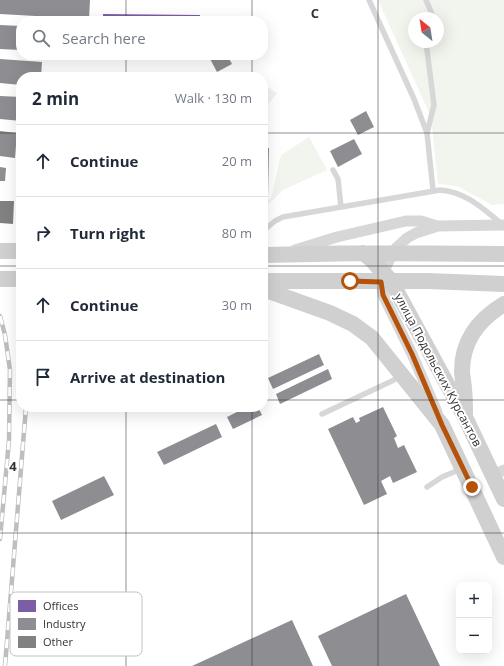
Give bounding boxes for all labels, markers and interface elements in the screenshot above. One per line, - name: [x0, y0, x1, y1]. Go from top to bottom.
- text: C: [311, 4, 319, 22]
- north arrow: [408, 12, 444, 48]
- search box: [16, 16, 268, 60]
- icon: search: [30, 27, 52, 49]
- text: Search here: [62, 28, 146, 48]
- text: 2 min: [32, 87, 79, 110]
- text: Walk · 130 m: [175, 89, 252, 107]
- icon: ahead: [32, 150, 54, 172]
- text: Continue: [70, 151, 138, 171]
- text: 20 m: [222, 152, 252, 170]
- icon: right: [32, 222, 54, 244]
- text: Turn right: [70, 223, 145, 243]
- text: 80 m: [222, 224, 252, 242]
- route start: [341, 272, 359, 290]
- street label: улица Подольских Курсантов: [391, 290, 486, 449]
- icon: ahead: [32, 294, 54, 316]
- text: Continue: [70, 295, 138, 315]
- text: 30 m: [222, 296, 252, 314]
- icon: arrive: [32, 366, 54, 388]
- text: Arrive at destination: [70, 367, 225, 387]
- text: 4: [9, 457, 17, 475]
- route end: [463, 478, 481, 496]
- map controls: [456, 582, 492, 654]
- button: +: [456, 582, 492, 618]
- legend: [10, 592, 142, 656]
- text: Offices: [43, 598, 78, 613]
- text: Industry: [43, 616, 86, 631]
- button: −: [456, 618, 492, 654]
- text: Other: [43, 634, 73, 649]

